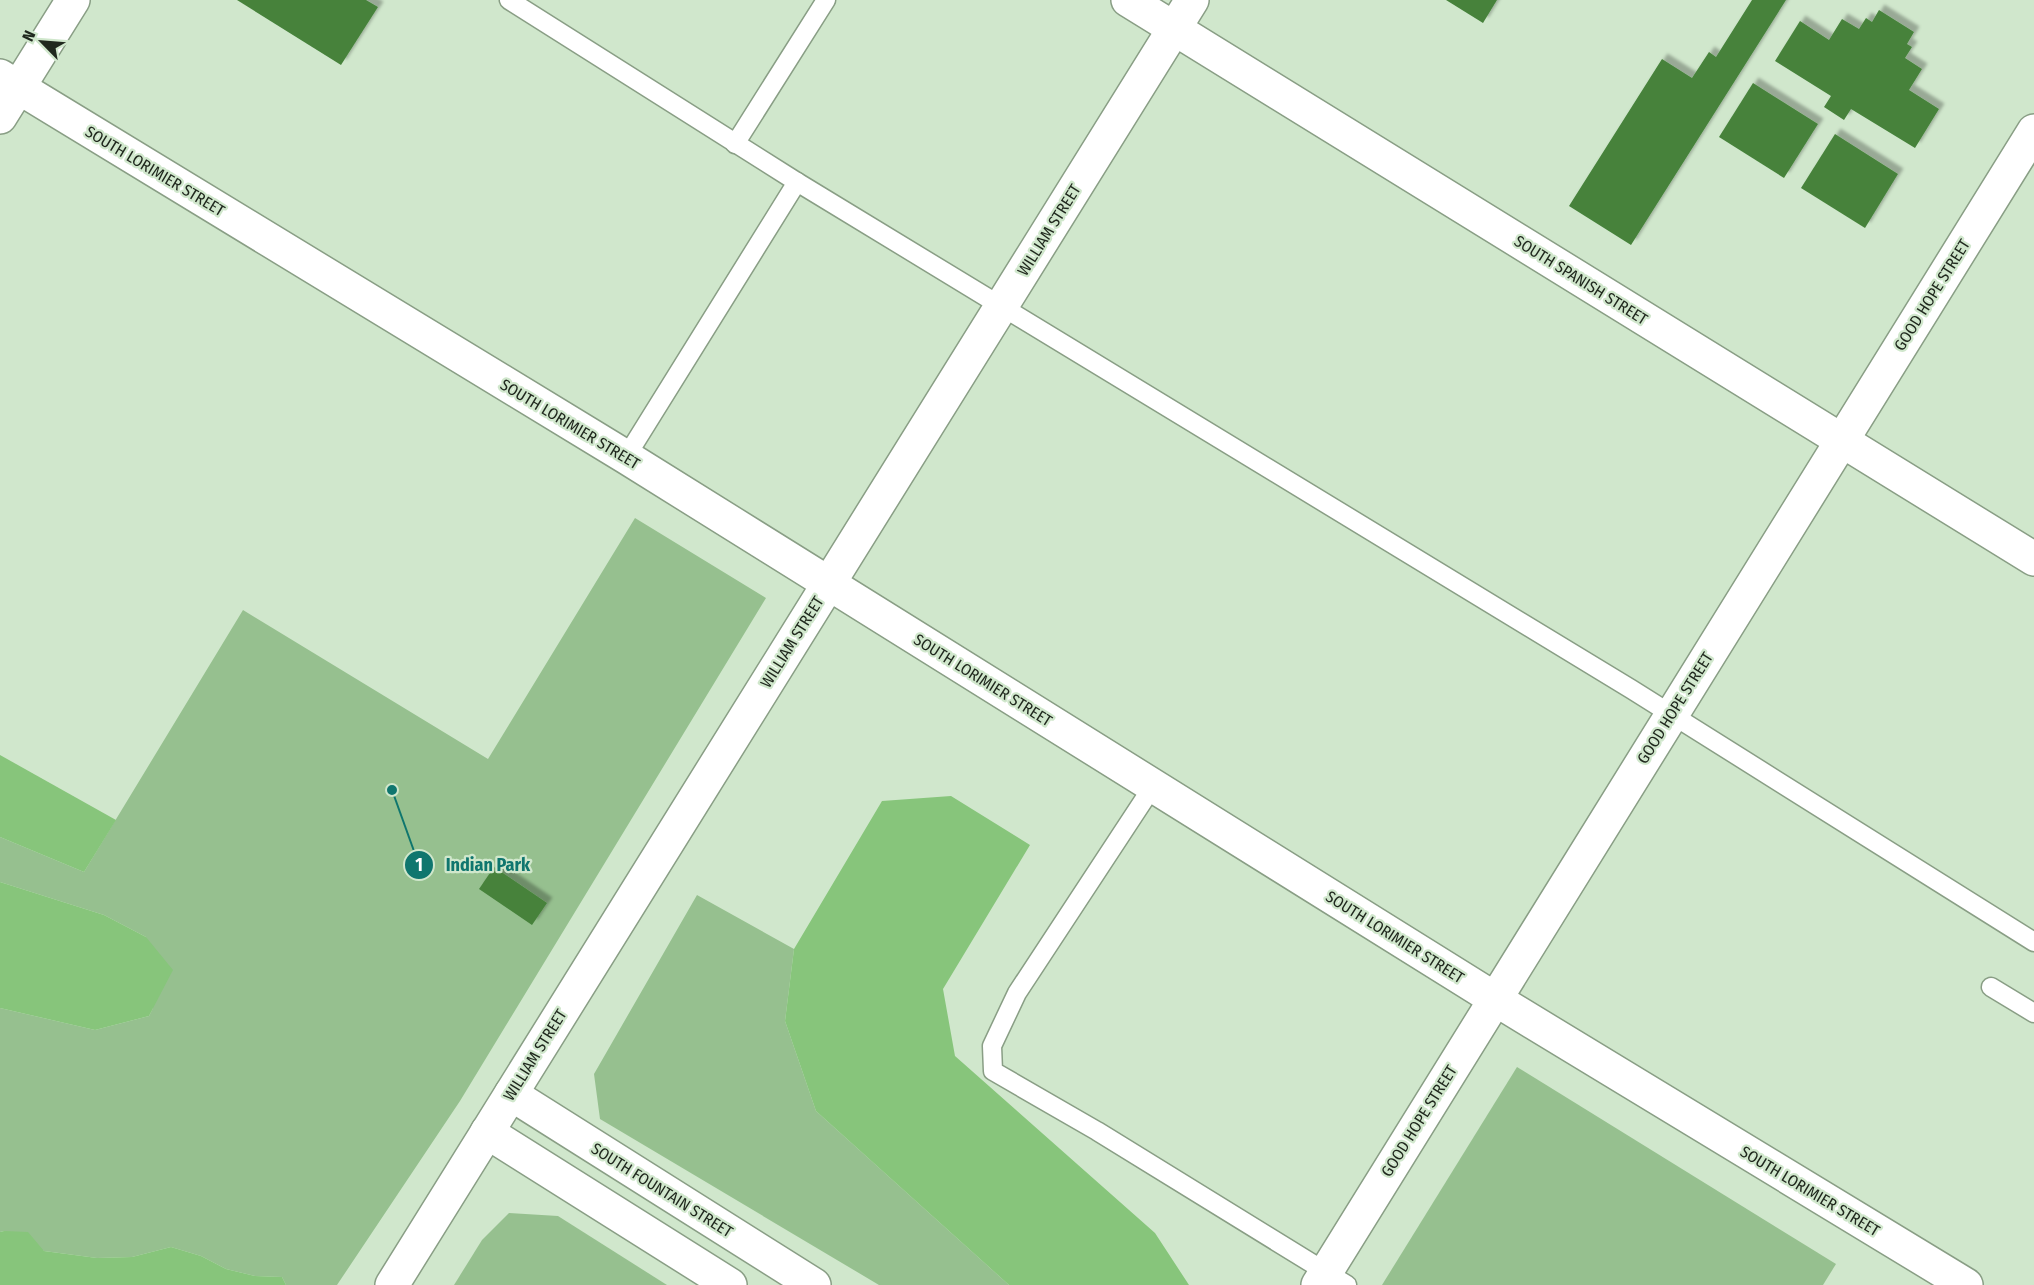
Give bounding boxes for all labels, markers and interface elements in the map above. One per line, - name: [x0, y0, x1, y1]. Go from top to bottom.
- north arrow: [12, 12, 72, 72]
- text: N: [18, 28, 39, 44]
- street label: SOUTH LORIMIER STREET: [82, 122, 229, 220]
- street label: WILLIAM STREET: [1013, 180, 1085, 279]
- street label: SOUTH SPANISH STREET: [1511, 231, 1652, 329]
- street label: GOOD HOPE STREET: [1890, 235, 1974, 354]
- street label: SOUTH LORIMIER STREET: [497, 375, 644, 473]
- street label: WILLIAM STREET: [756, 592, 828, 691]
- street label: SOUTH LORIMIER STREET: [910, 630, 1056, 731]
- street label: GOOD HOPE STREET: [1633, 648, 1717, 767]
- callout: Indian Park: [404, 847, 543, 883]
- text: 1: [415, 854, 423, 876]
- text: Indian Park: [446, 854, 531, 876]
- street label: SOUTH LORIMIER STREET: [1322, 887, 1468, 988]
- street label: WILLIAM STREET: [499, 1005, 571, 1104]
- street label: GOOD HOPE STREET: [1377, 1061, 1461, 1180]
- street label: SOUTH FOUNTAIN STREET: [588, 1139, 737, 1242]
- street label: SOUTH LORIMIER STREET: [1737, 1142, 1884, 1240]

